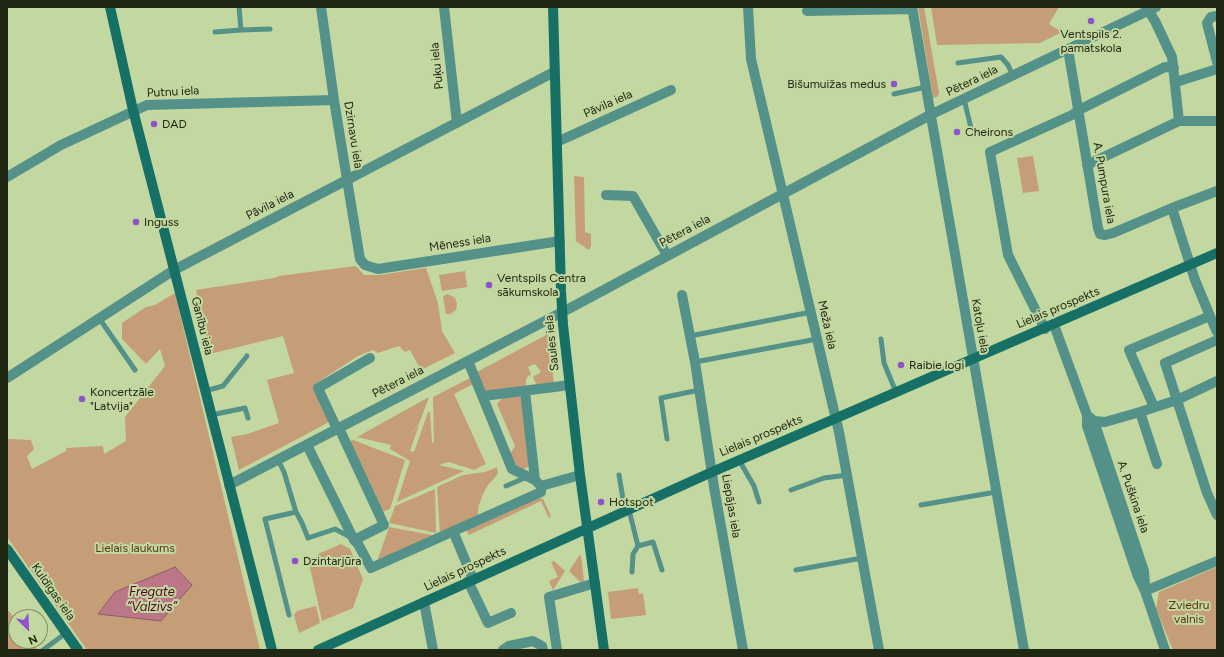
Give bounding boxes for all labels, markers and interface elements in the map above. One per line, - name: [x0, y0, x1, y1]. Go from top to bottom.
- marker: Ventspils 2. pamatskola: [1086, 16, 1096, 26]
- place label: Ventspils 2. pamatskola: [1060, 27, 1122, 55]
- street label: Puķu iela: [427, 42, 447, 90]
- street label: Pētera iela: [944, 62, 1000, 100]
- place label: Bišumuižas medus: [787, 77, 886, 91]
- marker: Bišumuižas medus: [889, 79, 899, 89]
- street label: Putnu iela: [146, 83, 200, 101]
- street label: Pāvila iela: [581, 87, 635, 121]
- street label: Dzirnavu iela: [341, 100, 365, 170]
- place label: DAD: [162, 117, 187, 131]
- marker: DAD: [149, 119, 159, 129]
- place label: Cheirons: [965, 125, 1013, 139]
- marker: Cheirons: [952, 127, 962, 137]
- street label: A. Pumpura iela: [1090, 141, 1118, 225]
- street label: Pāvila iela: [244, 187, 296, 223]
- street label: Pētera iela: [657, 212, 713, 250]
- place label: Inguss: [144, 215, 179, 229]
- marker: Inguss: [131, 217, 141, 227]
- street label: Mēness iela: [428, 231, 492, 255]
- place label: Ventspils Centra sākumskola: [497, 271, 586, 299]
- marker: Ventspils Centra sākumskola: [484, 280, 494, 290]
- street label: Lielais prospekts: [1014, 284, 1102, 332]
- street label: Ganību iela: [188, 295, 216, 357]
- street label: Katoļu iela: [968, 298, 992, 354]
- street label: Meža iela: [814, 299, 840, 351]
- street label: Saules iela: [542, 314, 562, 372]
- place label: Raibie logi: [909, 358, 964, 372]
- marker: Raibie logi: [896, 360, 906, 370]
- street label: Pētera iela: [370, 363, 426, 401]
- place label: Koncertzāle "Latvija": [90, 385, 154, 413]
- marker: Koncertzāle "Latvija": [77, 394, 87, 404]
- street label: Lielais prospekts: [717, 412, 805, 460]
- street label: A. Puškina iela: [1114, 459, 1152, 535]
- street label: Liepājas iela: [718, 473, 744, 539]
- place label: Hotspot: [609, 495, 654, 509]
- marker: Hotspot: [596, 497, 606, 507]
- park label: Lielais laukums: [95, 541, 175, 555]
- street label: Lielais prospekts: [422, 544, 508, 594]
- place label: Dzintarjūra: [303, 554, 361, 568]
- marker: Dzintarjūra: [290, 556, 300, 566]
- street label: Kuldīgas iela: [28, 561, 78, 623]
- water label: Fregate “Valzivs”: [127, 584, 177, 615]
- park label: Zviedru valnis: [1168, 598, 1210, 626]
- north arrow: [8, 609, 48, 649]
- text: N: [26, 632, 39, 647]

